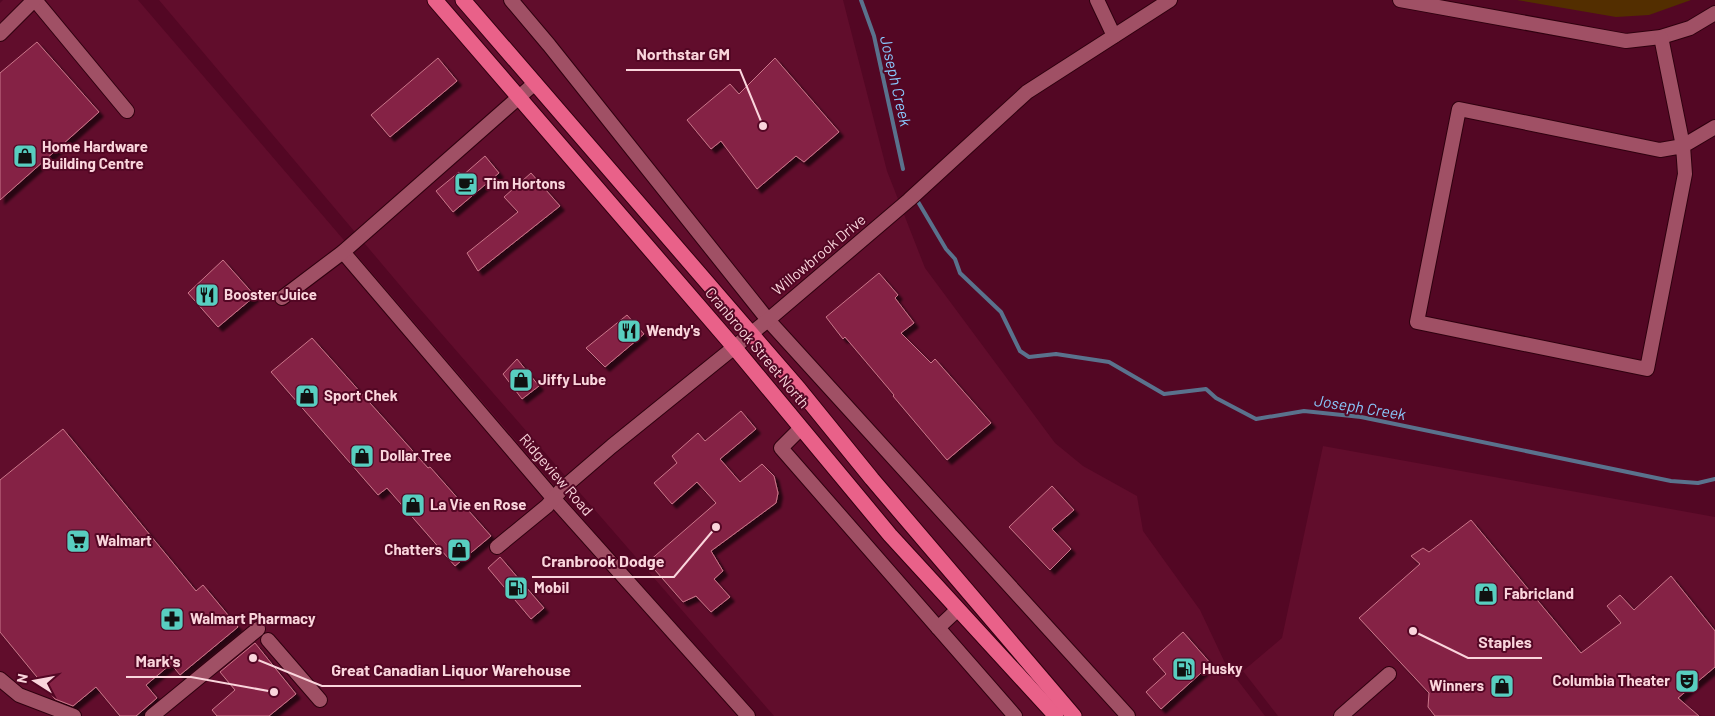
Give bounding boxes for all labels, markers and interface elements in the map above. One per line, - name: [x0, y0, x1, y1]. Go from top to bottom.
- water label: Joseph Creek: [877, 34, 916, 128]
- callout: Northstar GM: [626, 39, 740, 70]
- text: Northstar GM: [636, 44, 730, 63]
- place label: Home Hardware Building Centre: [42, 137, 148, 172]
- shop icon: Home Hardware Building Centre: [12, 143, 38, 169]
- cafe icon: Tim Hortons: [453, 171, 479, 197]
- place label: Tim Hortons: [484, 174, 566, 192]
- street label: Willowbrook Drive: [768, 210, 869, 299]
- restaurant icon: Booster Juice: [194, 282, 220, 308]
- street label: Cranbrook Street North: [702, 283, 814, 411]
- place label: Booster Juice: [224, 285, 317, 303]
- restaurant icon: Wendy's: [616, 318, 642, 344]
- place label: Wendy's: [646, 321, 701, 339]
- shop icon: Jiffy Lube: [508, 367, 534, 393]
- place label: Jiffy Lube: [538, 370, 606, 388]
- shop icon: Sport Chek: [294, 383, 320, 409]
- place label: Sport Chek: [324, 386, 398, 404]
- water label: Joseph Creek: [1313, 390, 1407, 423]
- street label: Ridgeview Road: [516, 430, 597, 519]
- shop icon: Dollar Tree: [349, 443, 375, 469]
- place label: Dollar Tree: [380, 446, 451, 464]
- shop icon: La Vie en Rose: [400, 492, 426, 518]
- place label: La Vie en Rose: [430, 495, 526, 513]
- supermarket icon: Walmart: [65, 528, 91, 554]
- place label: Walmart: [96, 531, 152, 549]
- shop icon: Chatters: [446, 537, 472, 563]
- place label: Chatters: [384, 540, 442, 558]
- callout: Cranbrook Dodge: [532, 546, 674, 577]
- text: Cranbrook Dodge: [542, 551, 665, 570]
- fuel station icon: Mobil: [503, 575, 529, 601]
- place label: Mobil: [534, 578, 569, 596]
- shop icon: Fabricland: [1473, 581, 1499, 607]
- place label: Fabricland: [1504, 584, 1574, 602]
- pharmacy icon: Walmart Pharmacy: [159, 606, 185, 632]
- place label: Walmart Pharmacy: [190, 609, 316, 627]
- callout: Staples: [1468, 627, 1542, 658]
- text: Staples: [1478, 632, 1532, 651]
- callout: Mark's: [126, 646, 191, 677]
- text: Mark's: [136, 651, 180, 670]
- callout: Great Canadian Liquor Warehouse: [322, 655, 581, 686]
- north arrow: [10, 656, 60, 706]
- fuel station icon: Husky: [1171, 656, 1197, 682]
- place label: Husky: [1202, 659, 1243, 677]
- text: Great Canadian Liquor Warehouse: [331, 660, 571, 679]
- theatre icon: Columbia Theater: [1674, 668, 1700, 694]
- place label: Columbia Theater: [1553, 671, 1670, 689]
- text: N: [13, 672, 31, 685]
- shop icon: Winners: [1489, 673, 1515, 699]
- place label: Winners: [1429, 676, 1484, 694]

